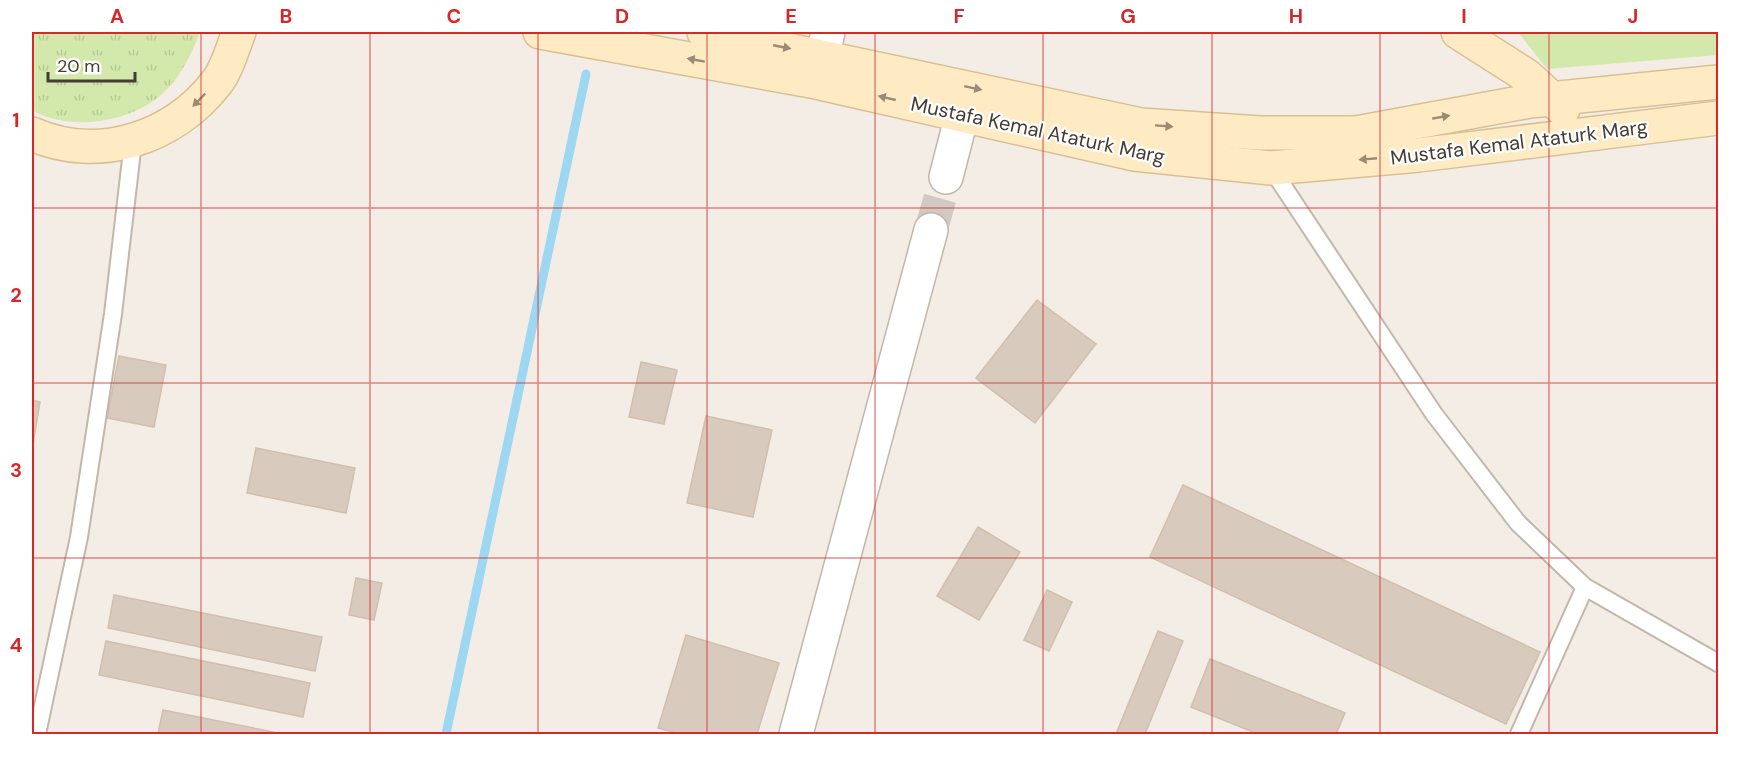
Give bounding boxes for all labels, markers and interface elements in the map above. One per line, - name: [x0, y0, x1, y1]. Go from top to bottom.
- text: A: [110, 3, 124, 29]
- text: B: [280, 3, 292, 29]
- text: C: [447, 3, 461, 29]
- text: D: [615, 3, 629, 29]
- text: E: [785, 3, 797, 29]
- text: F: [953, 3, 965, 29]
- text: G: [1120, 3, 1136, 29]
- text: H: [1289, 3, 1303, 29]
- text: I: [1461, 3, 1467, 29]
- text: J: [1628, 3, 1638, 29]
- one-way arrow: [773, 43, 792, 52]
- scale bar: [48, 45, 135, 83]
- text: 20 m: [57, 54, 100, 78]
- one-way arrow: [686, 55, 705, 64]
- one-way arrow: [963, 84, 982, 93]
- street label: Mustafa Kemal Ataturk Marg: [909, 90, 1167, 170]
- one-way arrow: [193, 92, 207, 106]
- one-way arrow: [877, 93, 896, 102]
- text: 1: [12, 107, 20, 133]
- street label: Mustafa Kemal Ataturk Marg: [1389, 113, 1649, 171]
- one-way arrow: [1432, 113, 1451, 122]
- one-way arrow: [1154, 122, 1173, 131]
- one-way arrow: [1359, 154, 1378, 164]
- text: 2: [10, 282, 22, 308]
- text: 3: [10, 457, 22, 483]
- text: 4: [10, 632, 23, 658]

